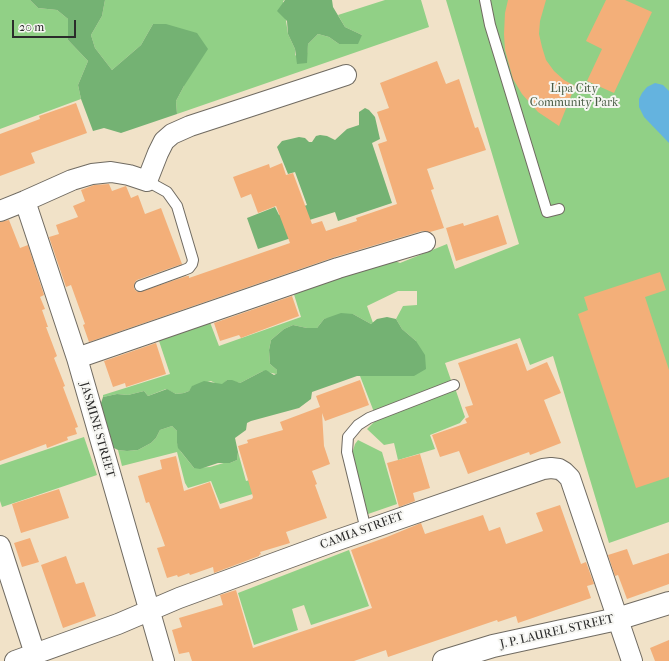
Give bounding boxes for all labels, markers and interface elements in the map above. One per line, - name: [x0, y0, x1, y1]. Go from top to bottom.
- scale bar: [14, 12, 78, 38]
- text: 20 m: [19, 20, 44, 34]
- park label: Lipa City Community Park: [530, 82, 618, 110]
- street label: JASMINE STREET: [76, 381, 118, 479]
- street label: CAMIA STREET: [318, 509, 406, 553]
- street label: J. P. LAUREL STREET: [499, 612, 615, 652]

